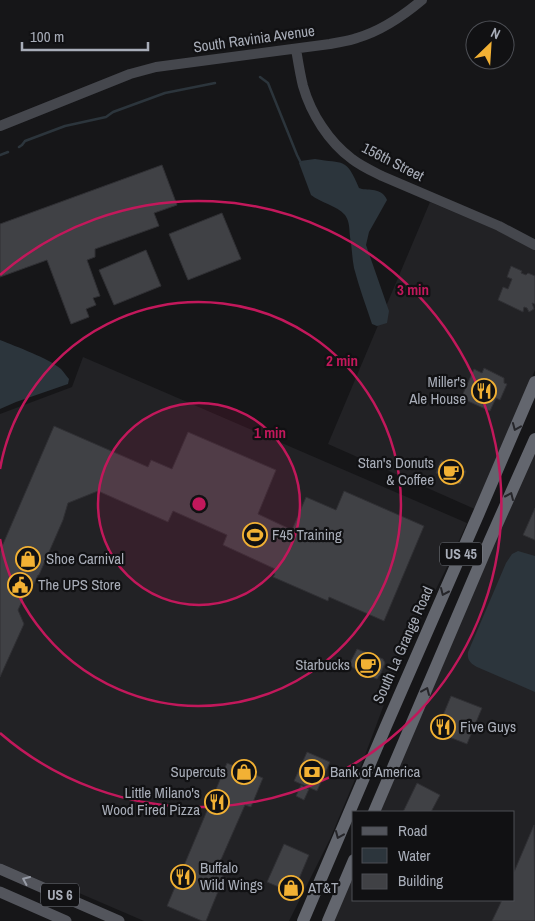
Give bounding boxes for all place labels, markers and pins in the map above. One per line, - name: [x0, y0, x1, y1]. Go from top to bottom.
- place label: Miller's Ale House: [408, 371, 466, 409]
- restaurant icon: Miller's Ale House: [471, 378, 497, 404]
- place label: Stan's Donuts & Coffee: [358, 452, 434, 490]
- cafe icon: Stan's Donuts & Coffee: [438, 459, 464, 485]
- centre of rings: [190, 495, 208, 513]
- sports icon: F45 Training: [242, 522, 268, 548]
- place label: F45 Training: [272, 524, 342, 545]
- shop icon: Shoe Carnival: [15, 546, 41, 572]
- place label: Shoe Carnival: [46, 548, 124, 569]
- public building icon: The UPS Store: [7, 572, 33, 598]
- place label: The UPS Store: [38, 574, 121, 595]
- cafe icon: Starbucks: [355, 652, 381, 678]
- place label: Starbucks: [295, 654, 350, 675]
- restaurant icon: Five Guys: [430, 714, 456, 740]
- place label: Five Guys: [460, 716, 516, 737]
- shop icon: Supercuts: [231, 759, 257, 785]
- bank icon: Bank of America: [299, 759, 325, 785]
- place label: Supercuts: [171, 761, 226, 782]
- place label: Bank of America: [330, 761, 420, 782]
- place label: Little Milano's Wood Fired Pizza: [102, 782, 200, 820]
- restaurant icon: Little Milano's Wood Fired Pizza: [204, 789, 230, 815]
- place label: Buffalo Wild Wings: [200, 857, 263, 895]
- restaurant icon: Buffalo Wild Wings: [170, 864, 196, 890]
- shop icon: AT&T: [278, 875, 304, 901]
- place label: AT&T: [307, 877, 339, 898]

